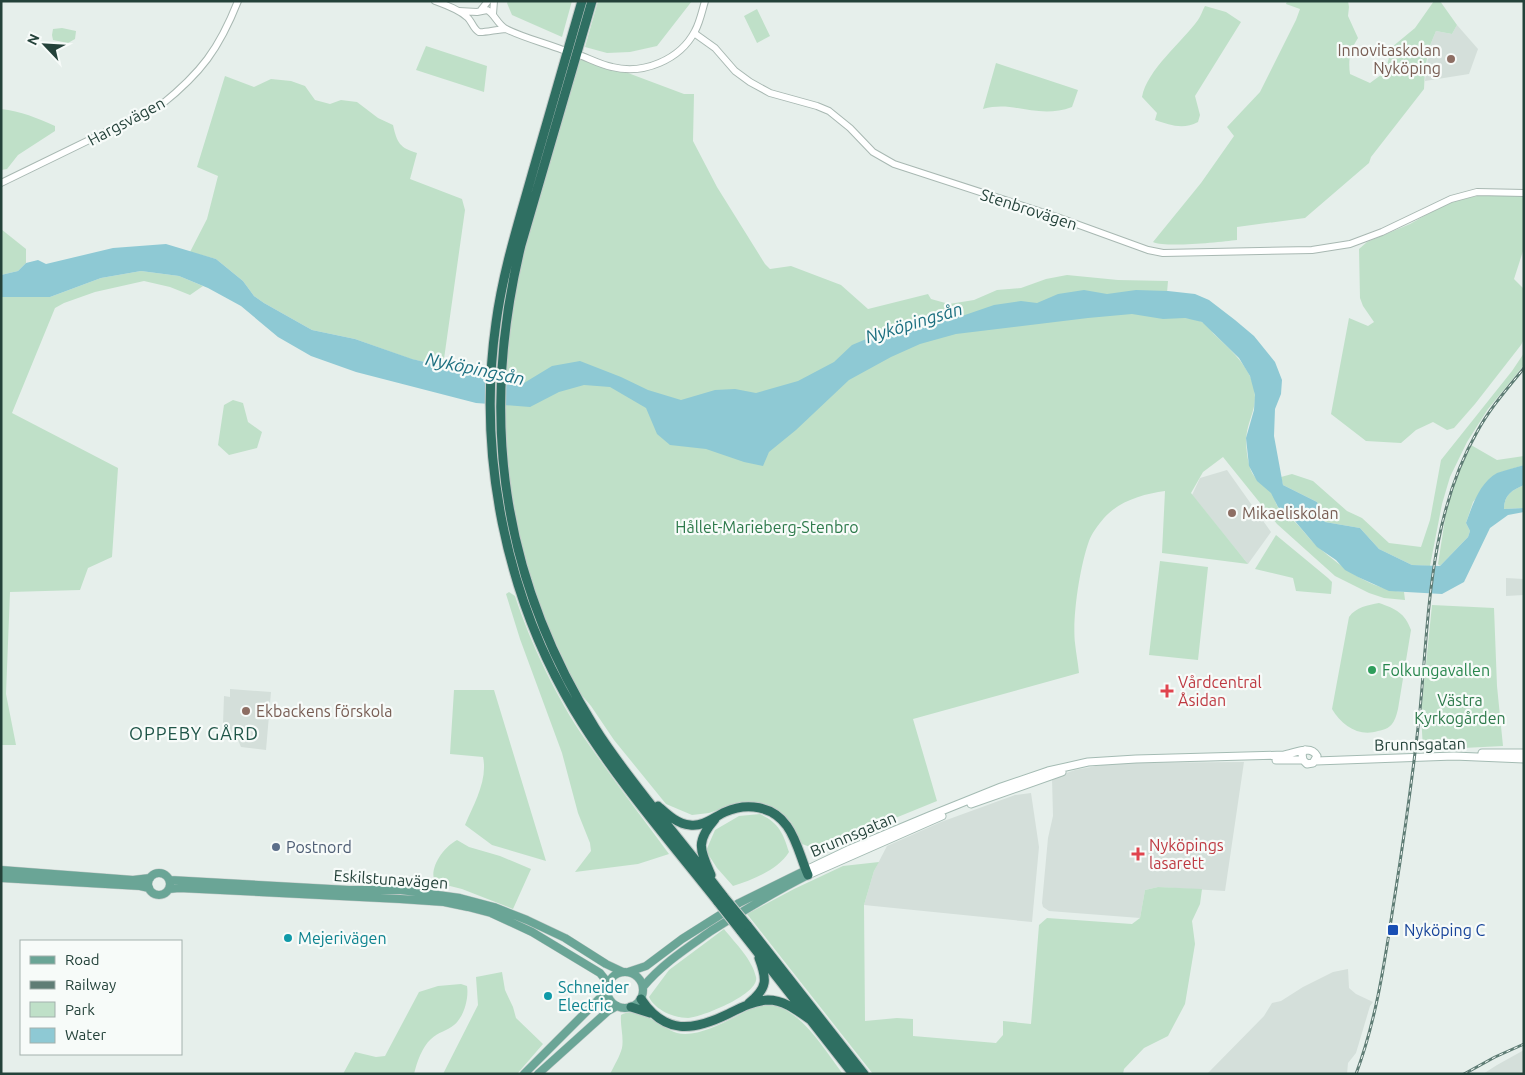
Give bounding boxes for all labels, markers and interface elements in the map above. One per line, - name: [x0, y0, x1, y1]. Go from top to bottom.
- north arrow: [20, 20, 70, 70]
- text: N: [24, 31, 43, 48]
- place label: Innovitaskolan Nyköping: [1337, 41, 1441, 77]
- marker: Innovitaskolan Nyköping: [1445, 53, 1457, 65]
- street label: Hargsvägen: [84, 93, 168, 149]
- street label: Stenbrovägen: [978, 185, 1080, 233]
- water label: Nyköpingsån: [863, 298, 965, 346]
- water label: Nyköpingsån: [424, 348, 527, 388]
- place label: Mikaeliskolan: [1242, 504, 1339, 522]
- marker: Mikaeliskolan: [1226, 507, 1238, 519]
- park label: Hållet-Marieberg-Stenbro: [675, 518, 859, 536]
- place label: Folkungavallen: [1382, 661, 1490, 679]
- marker: Folkungavallen: [1366, 664, 1378, 676]
- place label: Vårdcentral Åsidan: [1178, 673, 1262, 709]
- marker: Vårdcentral Åsidan: [1160, 684, 1174, 698]
- park label: Västra Kyrkogården: [1414, 691, 1506, 727]
- place label: Ekbackens förskola: [256, 702, 392, 720]
- marker: Ekbackens förskola: [240, 705, 252, 717]
- district label: OPPEBY GÅRD: [129, 723, 259, 743]
- street label: Brunnsgatan: [1374, 734, 1466, 754]
- street label: Brunnsgatan: [807, 808, 899, 860]
- place label: Nyköpings lasarett: [1149, 836, 1224, 872]
- place label: Postnord: [286, 838, 352, 856]
- marker: Postnord: [270, 841, 282, 853]
- marker: Nyköpings lasarett: [1131, 847, 1145, 861]
- street label: Eskilstunavägen: [333, 866, 449, 892]
- place label: Nyköping C: [1404, 921, 1486, 939]
- marker: Nyköping C: [1386, 923, 1400, 937]
- place label: Mejerivägen: [298, 929, 387, 947]
- marker: Mejerivägen: [282, 932, 294, 944]
- legend: [20, 940, 182, 1055]
- text: Road: [65, 951, 100, 968]
- text: Railway: [65, 976, 116, 993]
- place label: Schneider Electric: [558, 978, 629, 1014]
- marker: Schneider Electric: [542, 990, 554, 1002]
- text: Park: [65, 1001, 95, 1018]
- text: Water: [65, 1026, 106, 1043]

